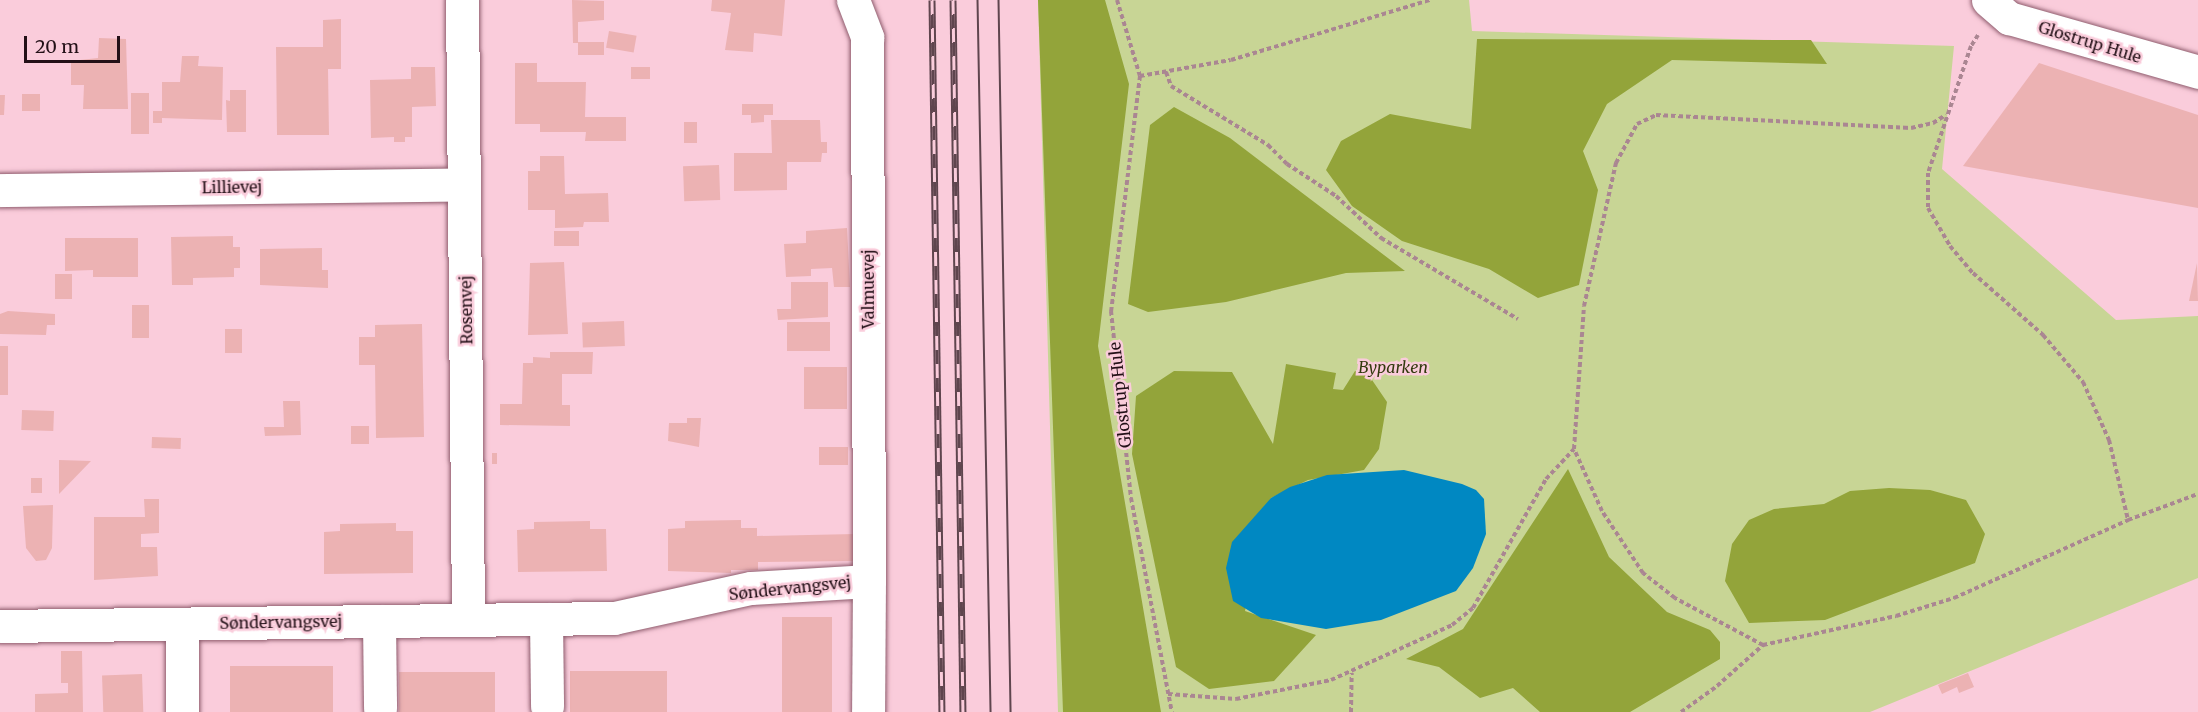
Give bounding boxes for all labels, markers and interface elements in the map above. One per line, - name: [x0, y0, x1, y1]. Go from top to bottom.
- street label: Glostrup Hule: [2036, 17, 2144, 67]
- scale bar: [27, 24, 123, 62]
- text: 20 m: [35, 35, 79, 58]
- street label: Lillievej: [201, 177, 263, 197]
- street label: Valmuevej: [858, 249, 878, 329]
- street label: Rosenvej: [456, 275, 476, 345]
- street label: Glostrup Hule: [1105, 341, 1135, 449]
- park label: Byparken: [1358, 357, 1428, 377]
- street label: Søndervangsvej: [728, 572, 852, 604]
- street label: Søndervangsvej: [219, 611, 343, 633]

